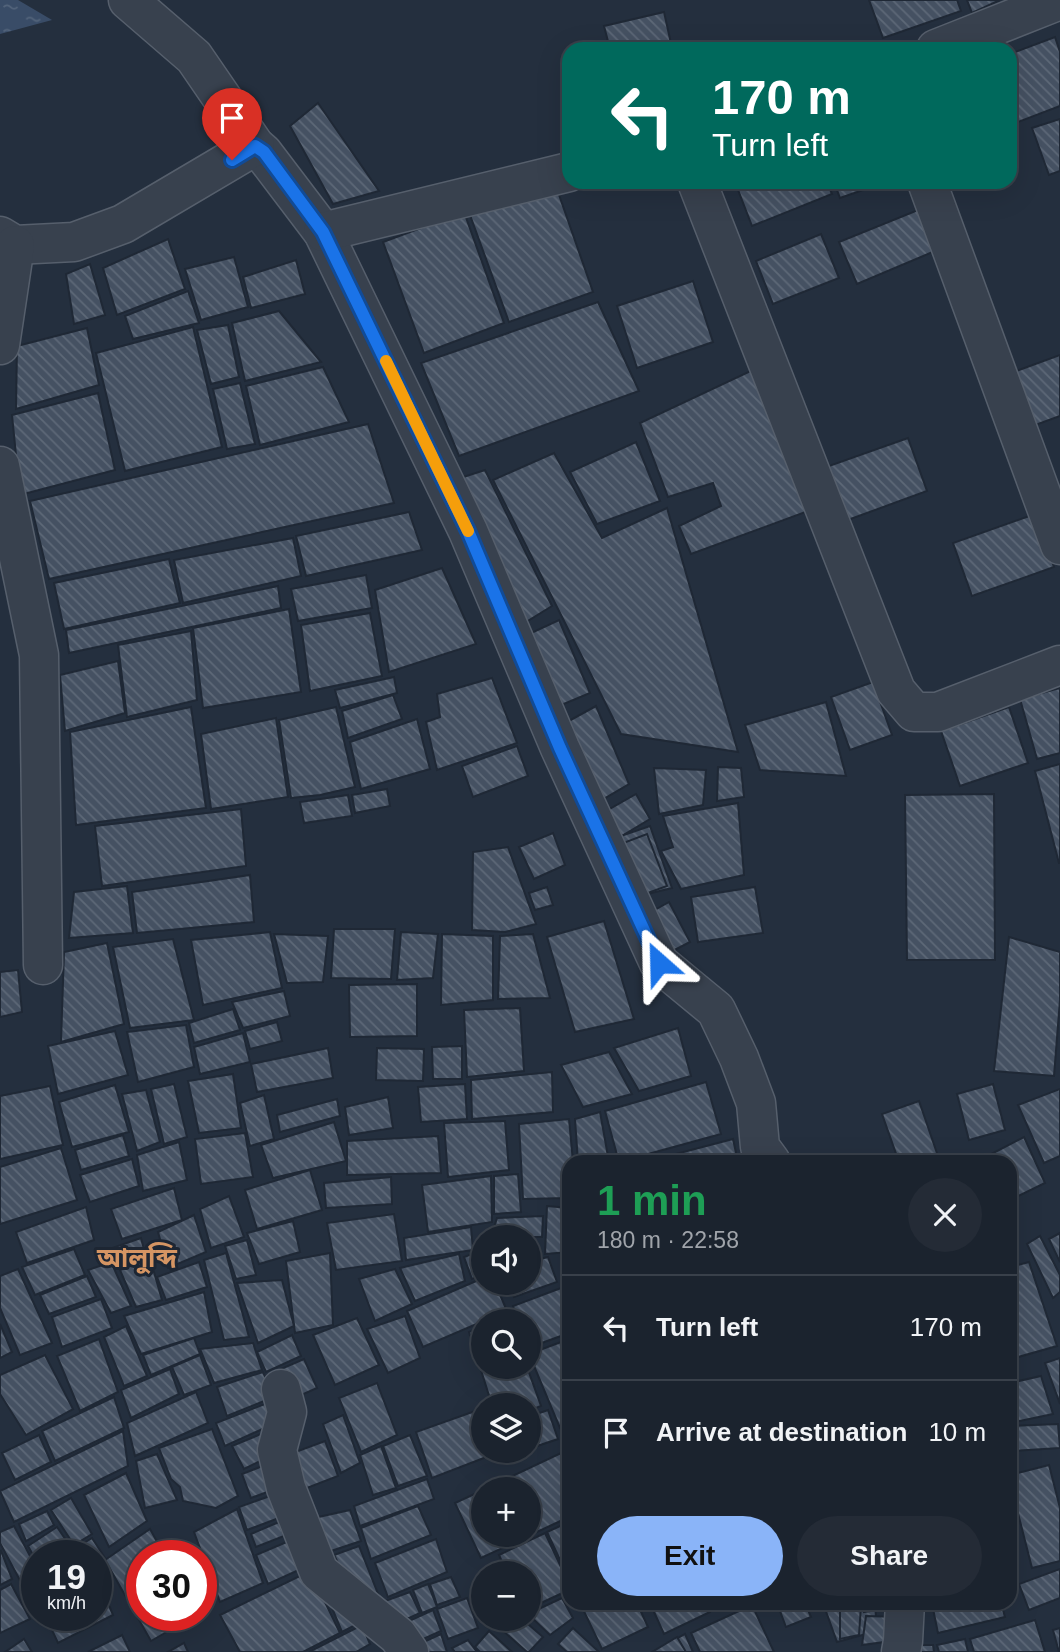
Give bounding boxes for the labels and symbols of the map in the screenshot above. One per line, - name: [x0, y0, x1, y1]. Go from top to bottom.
- pin: [202, 88, 262, 160]
- position arrow: [622, 926, 696, 1000]
- district label: আলুব্দি: [96, 1242, 177, 1275]
- speed limit sign: 30: [126, 1540, 217, 1631]

